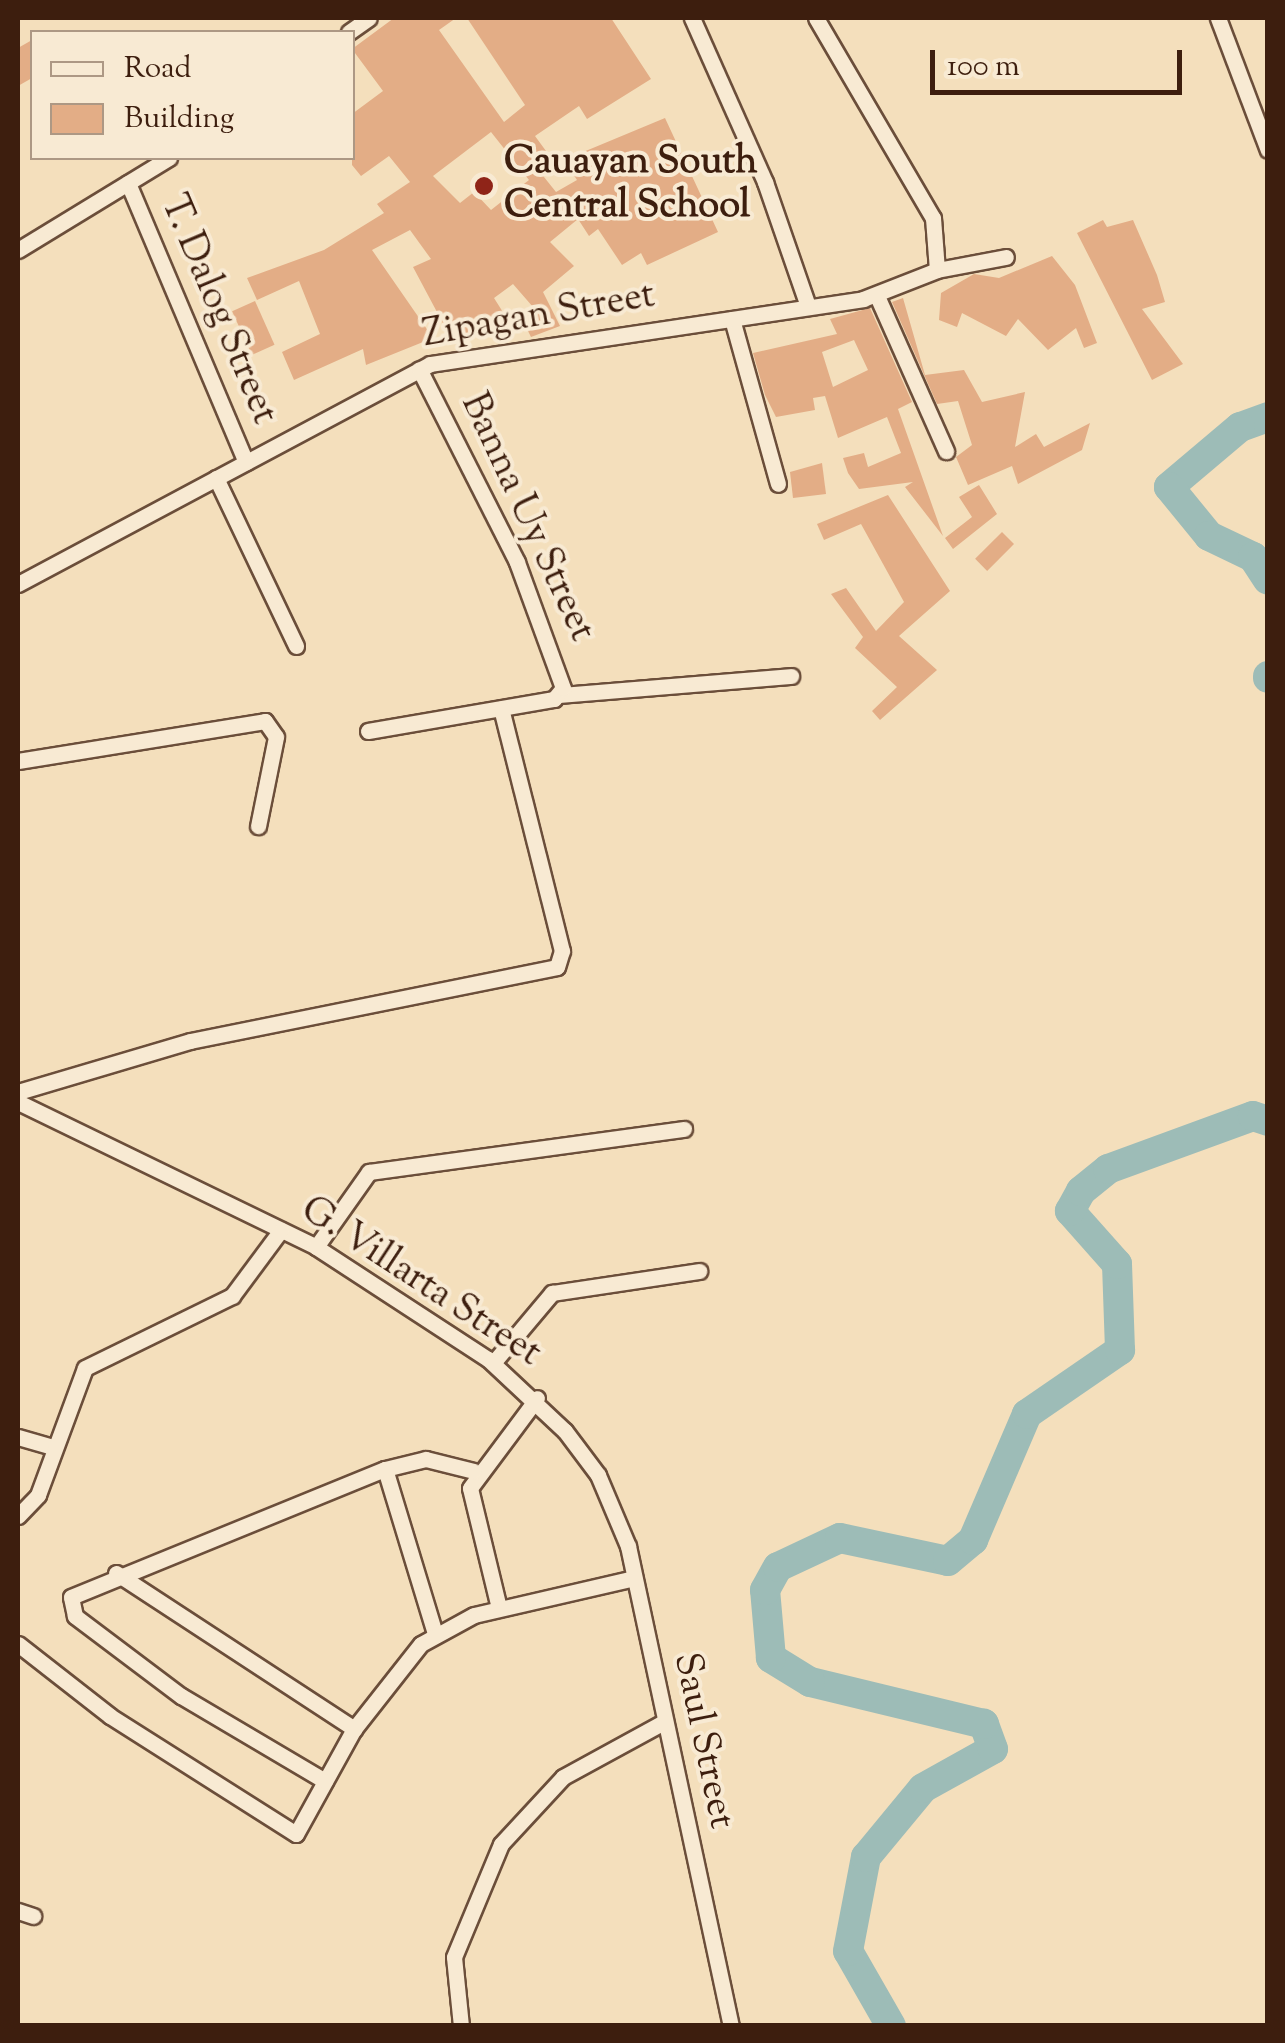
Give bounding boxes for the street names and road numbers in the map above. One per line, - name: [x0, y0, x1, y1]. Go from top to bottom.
- street label: T. Dalog Street: [148, 189, 286, 431]
- street label: Zipagan Street: [419, 274, 659, 360]
- street label: Banna Uy Street: [449, 387, 603, 649]
- street label: G. Villarta Street: [291, 1188, 549, 1378]
- street label: Saul Street: [661, 1649, 743, 1833]

